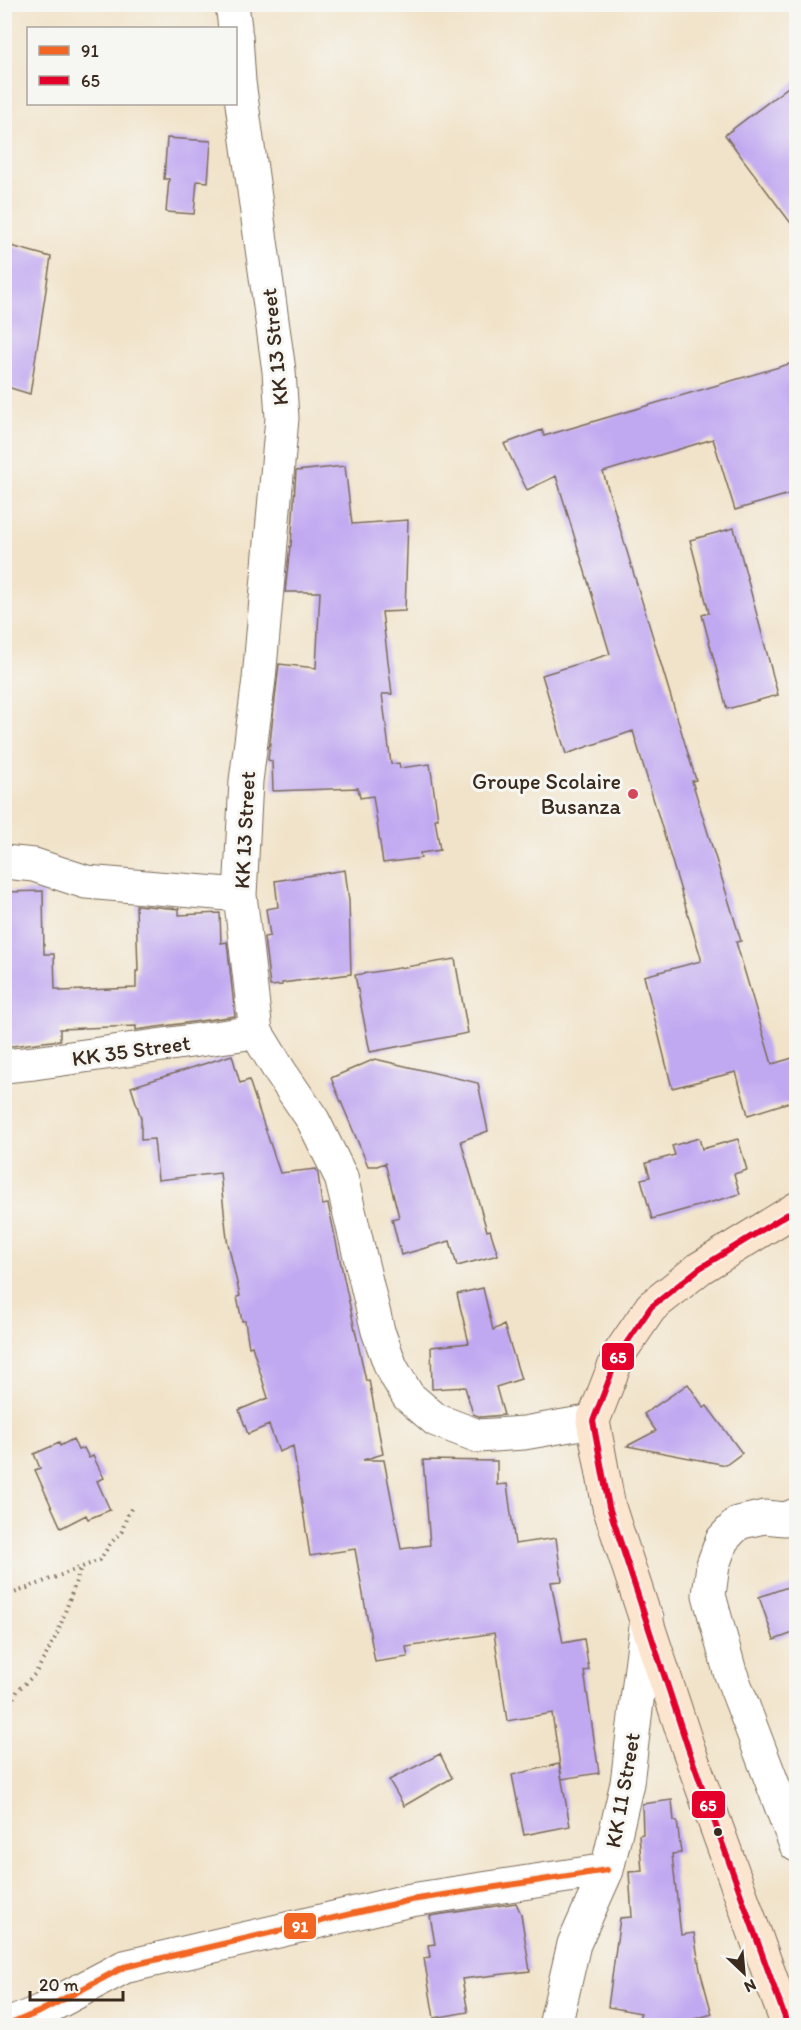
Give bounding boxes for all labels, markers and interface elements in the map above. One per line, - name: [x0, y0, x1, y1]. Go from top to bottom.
- legend: [27, 27, 237, 105]
- text: 91: [81, 40, 99, 62]
- text: 65: [81, 70, 100, 92]
- street label: KK 13 Street: [255, 287, 294, 407]
- place label: Groupe Scolaire Busanza: [472, 768, 622, 820]
- street label: KK 13 Street: [228, 770, 261, 890]
- marker: Groupe Scolaire Busanza: [626, 787, 640, 801]
- street label: KK 35 Street: [70, 1029, 192, 1072]
- line badge: 65: [601, 1342, 635, 1371]
- text: 65: [610, 1348, 627, 1367]
- street label: KK 11 Street: [599, 1730, 646, 1850]
- line badge: 65: [691, 1790, 726, 1819]
- text: 65: [700, 1796, 717, 1815]
- unlabelled marker: [712, 1826, 724, 1838]
- line badge: 91: [283, 1912, 317, 1940]
- text: 91: [292, 1917, 308, 1936]
- north arrow: [714, 1943, 774, 2003]
- scale bar: [30, 1964, 123, 2002]
- text: 20 m: [39, 1974, 79, 1996]
- text: N: [741, 1975, 759, 1997]

